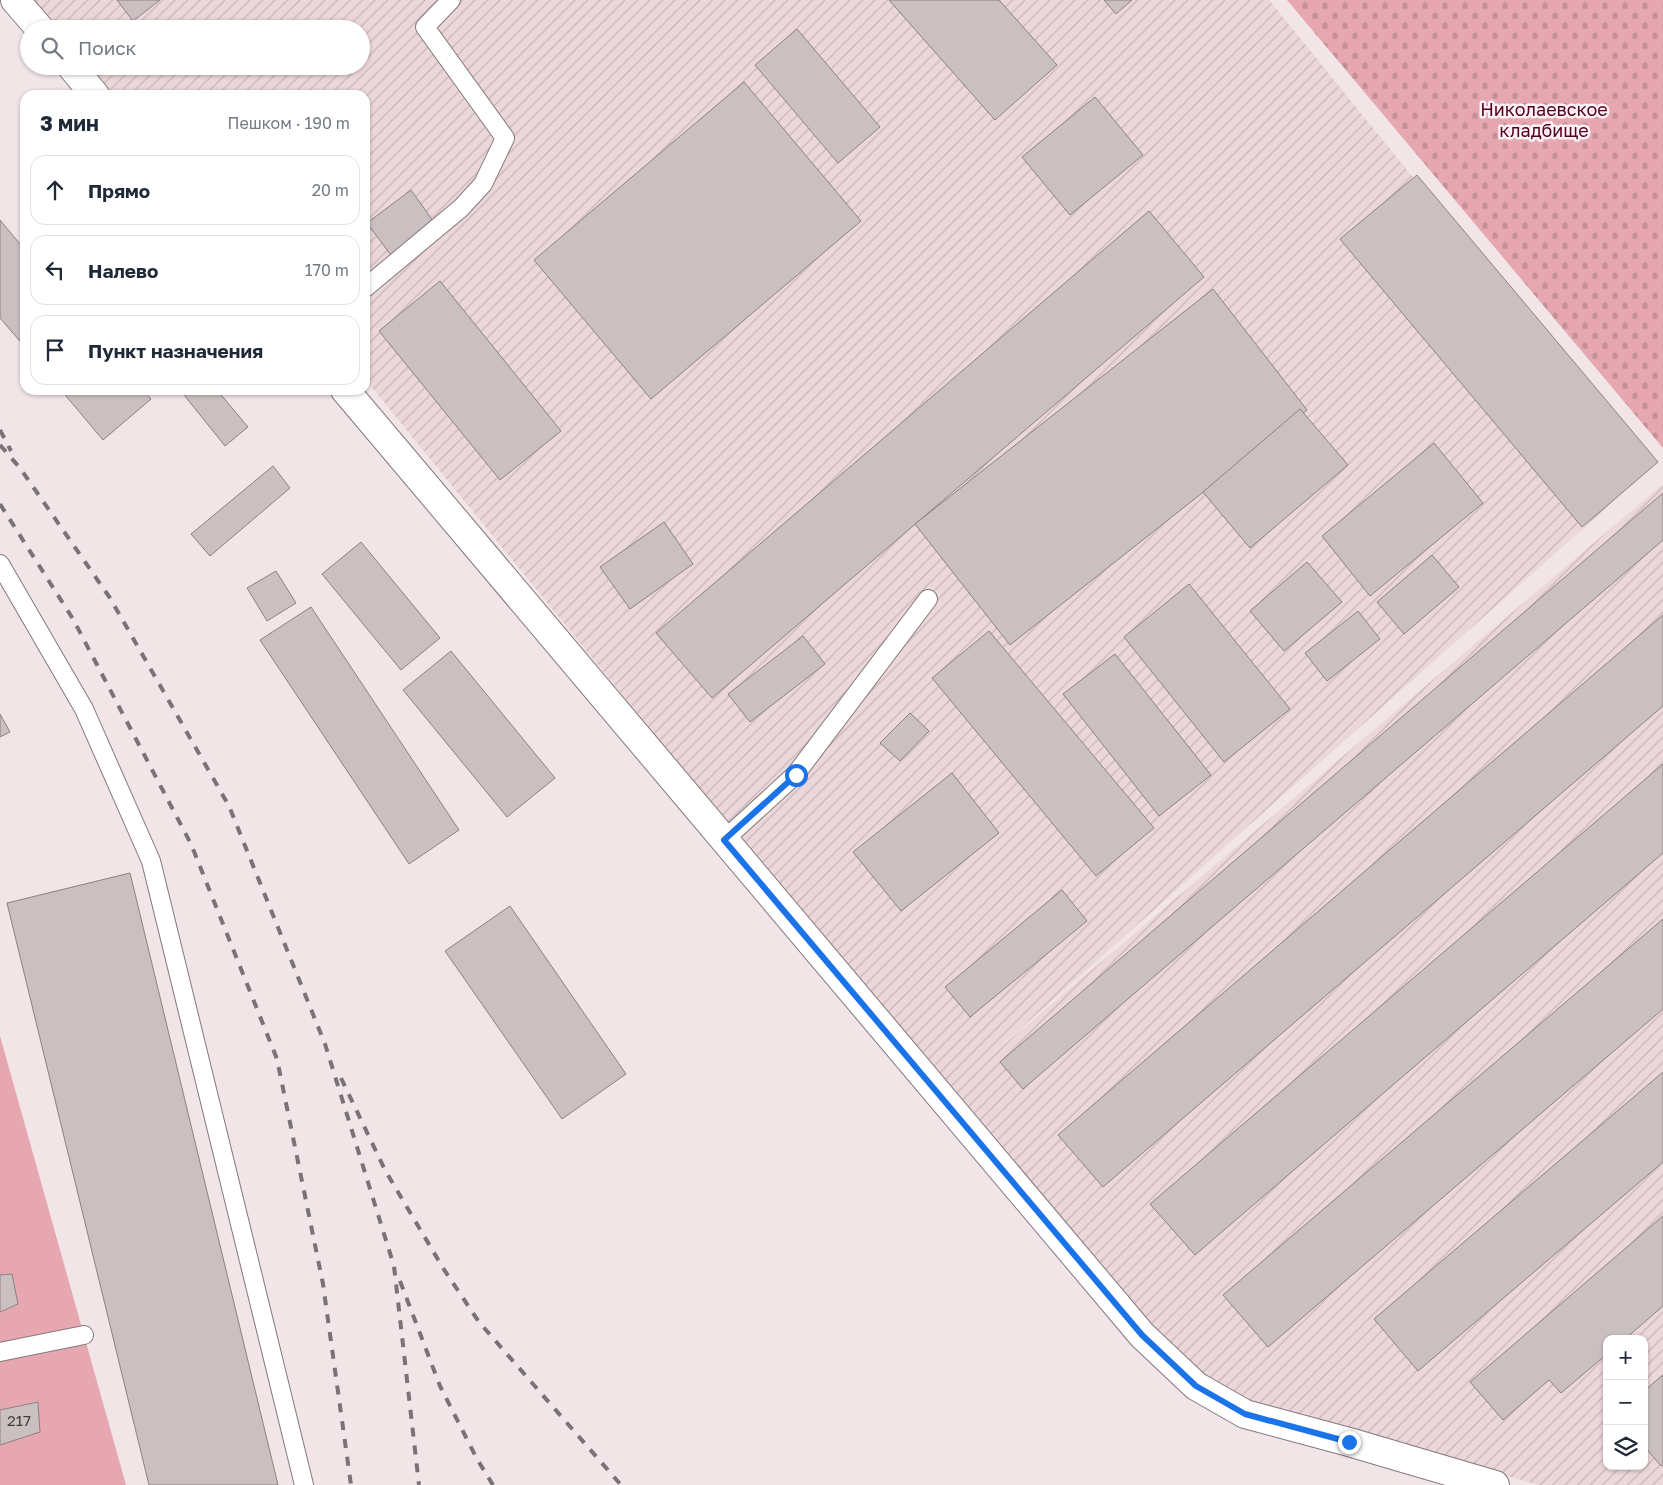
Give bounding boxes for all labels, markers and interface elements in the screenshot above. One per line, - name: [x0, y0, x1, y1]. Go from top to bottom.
- search box: [20, 20, 370, 75]
- icon: search: [38, 34, 66, 62]
- text: Поиск: [78, 36, 137, 59]
- park label: Николаевское кладбище: [1480, 98, 1608, 141]
- text: 3 мин: [40, 110, 99, 136]
- text: Пешком · 190 m: [227, 113, 350, 133]
- icon: ahead: [41, 176, 69, 204]
- text: Прямо: [88, 179, 150, 202]
- text: 20 m: [312, 180, 349, 200]
- icon: left: [41, 256, 69, 284]
- text: Налево: [88, 259, 158, 282]
- text: 170 m: [305, 260, 349, 280]
- icon: arrive: [41, 336, 69, 364]
- text: Пункт назначения: [88, 339, 263, 362]
- route start: [785, 764, 808, 787]
- map controls: [1603, 1335, 1648, 1470]
- button: +: [1603, 1335, 1648, 1380]
- button: −: [1603, 1380, 1648, 1425]
- house number: 217: [7, 1411, 31, 1429]
- button: layers: [1603, 1425, 1648, 1470]
- route end: [1338, 1431, 1361, 1454]

